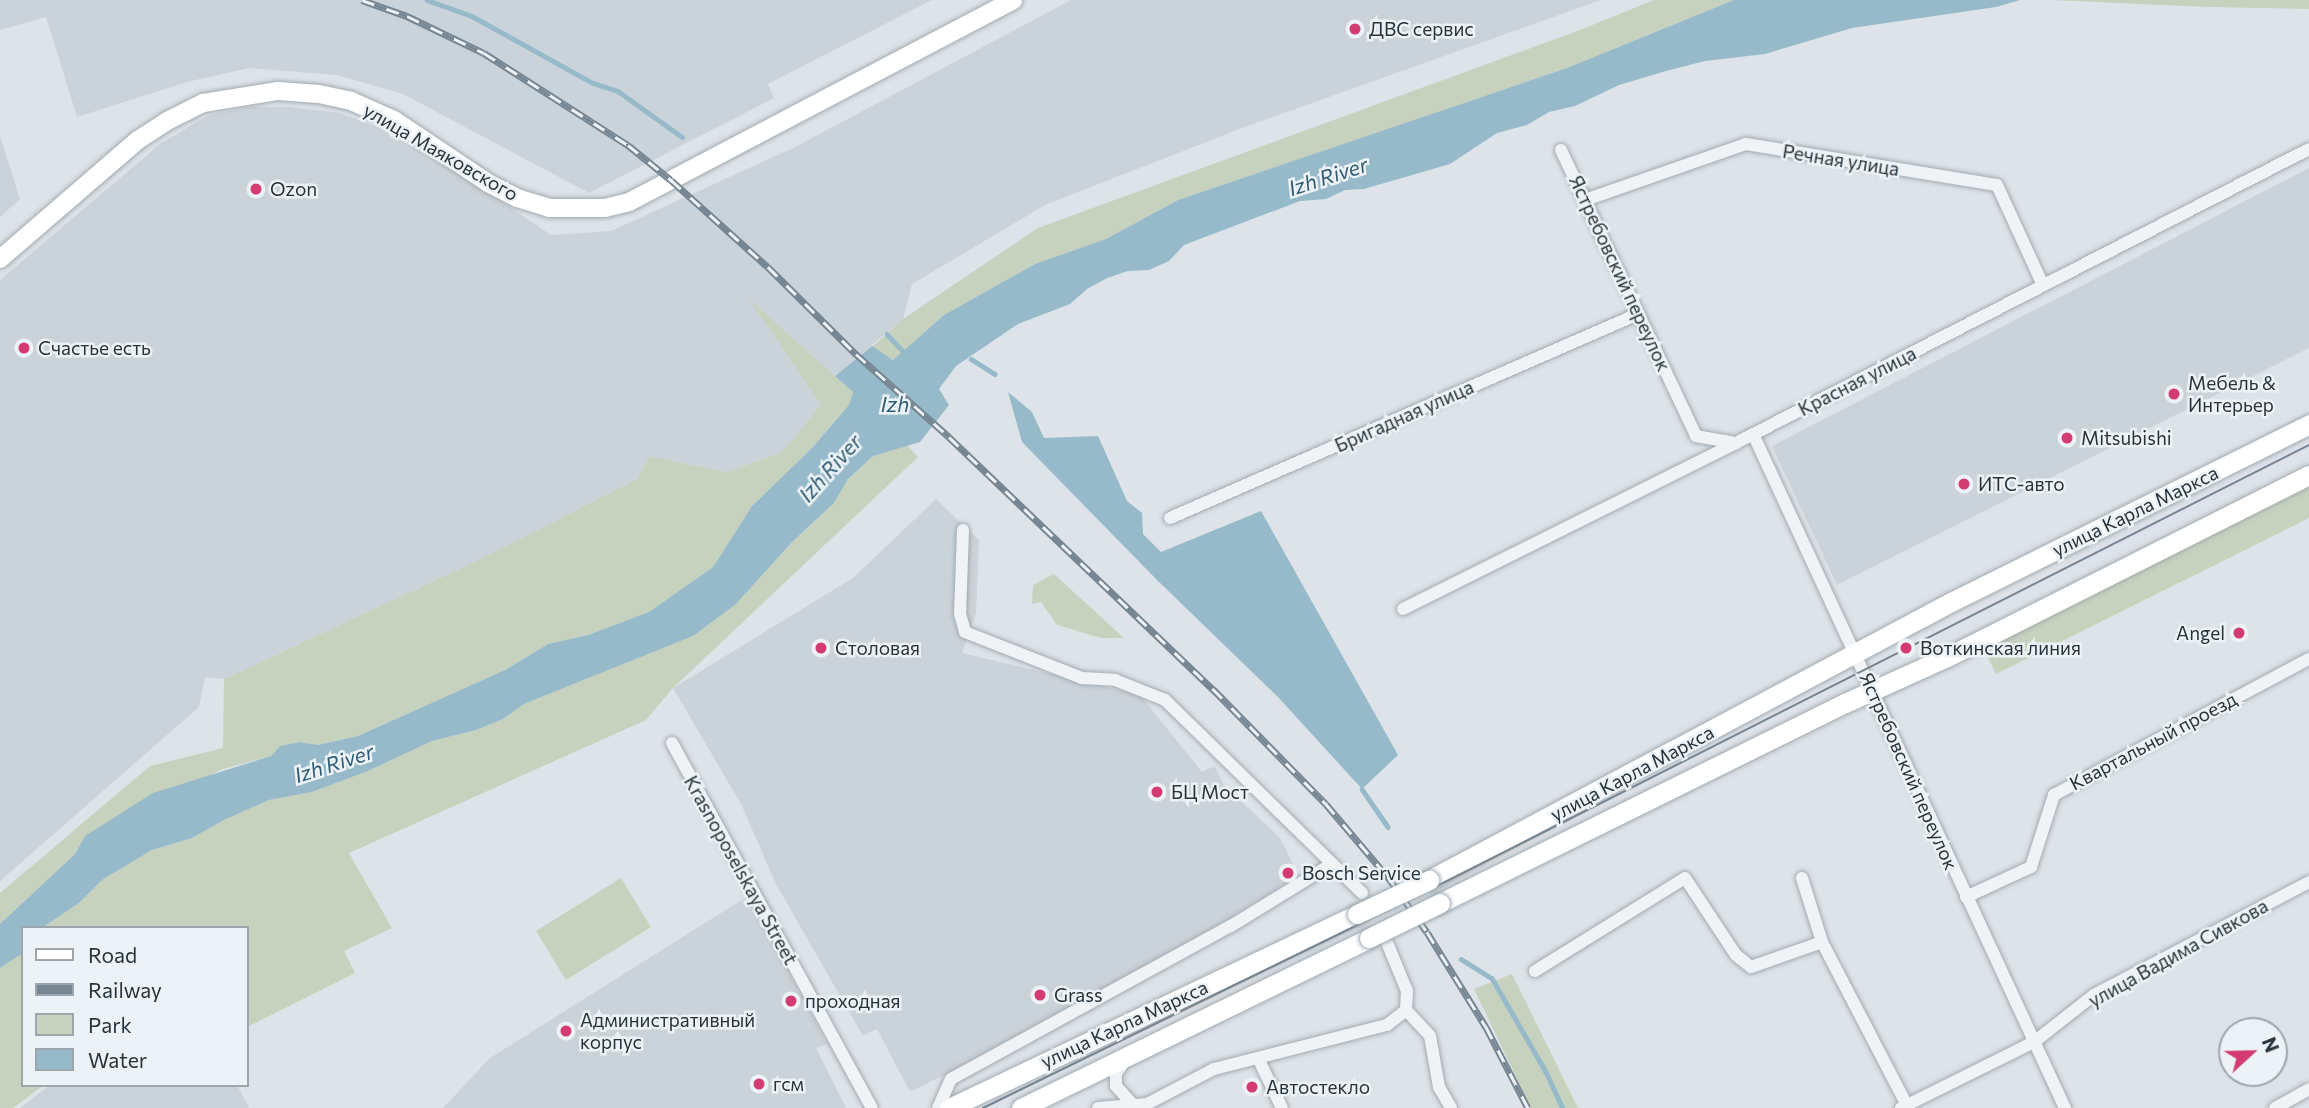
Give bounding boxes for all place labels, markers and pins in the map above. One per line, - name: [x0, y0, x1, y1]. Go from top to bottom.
- place label: ДВС сервис: [1369, 18, 1474, 40]
- marker: ДВС сервис: [1347, 21, 1363, 37]
- place label: Ozon: [270, 178, 317, 200]
- marker: Ozon: [248, 181, 264, 197]
- place label: Счастье есть: [38, 337, 151, 359]
- marker: Счастье есть: [16, 340, 32, 356]
- place label: Мебель & Интерьер: [2188, 372, 2276, 416]
- marker: Мебель & Интерьер: [2166, 386, 2182, 402]
- place label: Mitsubishi: [2081, 427, 2172, 449]
- marker: Mitsubishi: [2059, 430, 2075, 446]
- place label: ИТС-авто: [1978, 473, 2065, 495]
- marker: ИТС-авто: [1956, 476, 1972, 492]
- place label: Angel: [2176, 622, 2225, 644]
- marker: Angel: [2231, 625, 2247, 641]
- place label: Столовая: [835, 637, 920, 659]
- place label: Воткинская линия: [1920, 637, 2081, 659]
- marker: Столовая: [813, 640, 829, 656]
- marker: Воткинская линия: [1898, 640, 1914, 656]
- place label: БЦ Мост: [1171, 781, 1249, 803]
- marker: БЦ Мост: [1149, 784, 1165, 800]
- place label: Bosch Service: [1302, 862, 1421, 884]
- marker: Bosch Service: [1280, 865, 1296, 881]
- place label: Grass: [1054, 984, 1103, 1006]
- marker: Grass: [1032, 987, 1048, 1003]
- place label: проходная: [805, 990, 901, 1012]
- marker: проходная: [783, 993, 799, 1009]
- place label: Административный корпус: [580, 1009, 755, 1053]
- marker: Административный корпус: [558, 1023, 574, 1039]
- place label: гсм: [773, 1073, 804, 1095]
- marker: гсм: [751, 1076, 767, 1092]
- place label: Автостекло: [1266, 1076, 1370, 1098]
- marker: Автостекло: [1244, 1079, 1260, 1095]

